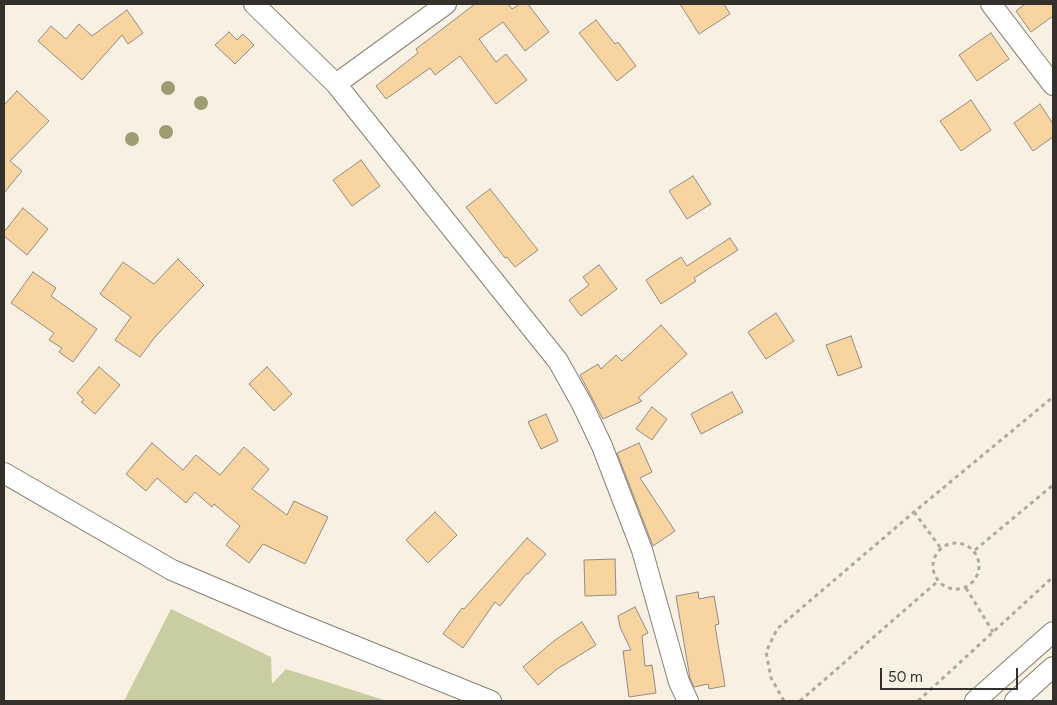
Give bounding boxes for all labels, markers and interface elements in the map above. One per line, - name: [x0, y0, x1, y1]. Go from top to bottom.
- scale bar: [882, 658, 1020, 690]
- text: 50 m: [888, 668, 923, 686]

